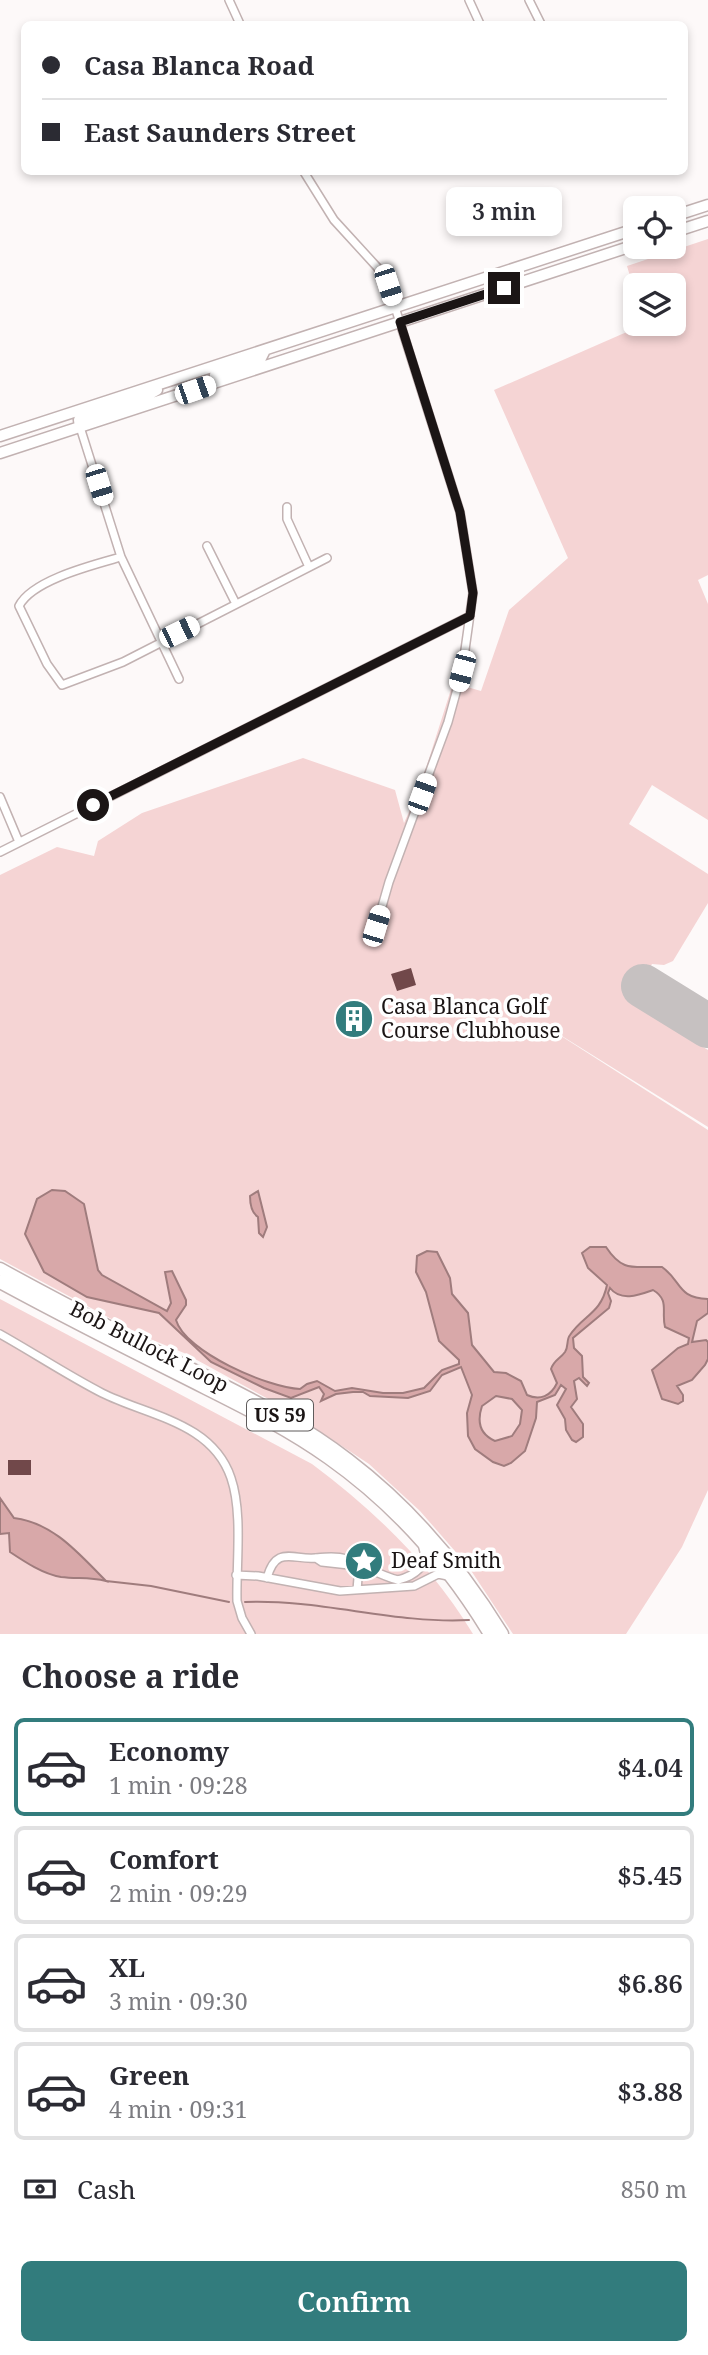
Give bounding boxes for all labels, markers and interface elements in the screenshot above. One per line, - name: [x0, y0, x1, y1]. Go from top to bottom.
- text: Casa Blanca Road: [84, 47, 314, 83]
- text: East Saunders Street: [84, 114, 356, 150]
- callout: 3 min: [446, 187, 562, 236]
- text: 3 min: [472, 195, 536, 227]
- map controls: [623, 196, 686, 336]
- button: locate: [623, 196, 686, 259]
- car: [372, 262, 405, 308]
- route end: [488, 272, 520, 304]
- button: layers: [623, 273, 686, 336]
- car: [172, 373, 219, 407]
- car: [83, 462, 116, 508]
- car: [156, 613, 203, 651]
- car: [447, 648, 478, 694]
- car: [405, 771, 440, 817]
- route start: [77, 789, 109, 821]
- car: [360, 903, 393, 949]
- place label: Casa Blanca Golf Course Clubhouse: [381, 992, 561, 1044]
- building icon: Casa Blanca Golf Course Clubhouse: [333, 998, 375, 1040]
- street label: Bob Bullock Loop: [65, 1294, 234, 1398]
- road number: US 59: [247, 1400, 313, 1430]
- place icon: Deaf Smith: [343, 1540, 385, 1582]
- place label: Deaf Smith: [391, 1546, 501, 1574]
- text: Choose a ride: [21, 1654, 240, 1697]
- text: Economy: [109, 1733, 229, 1769]
- icon: car: [25, 1736, 88, 1799]
- text: $4.04: [617, 1749, 683, 1785]
- text: 1 min · 09:28: [109, 1769, 247, 1801]
- text: Comfort: [109, 1841, 219, 1877]
- icon: car: [25, 1844, 88, 1907]
- text: $5.45: [617, 1857, 683, 1893]
- text: 2 min · 09:29: [109, 1877, 247, 1909]
- text: XL: [109, 1949, 145, 1985]
- icon: car: [25, 1952, 88, 2015]
- text: $6.86: [617, 1965, 683, 2001]
- text: 3 min · 09:30: [109, 1985, 247, 2017]
- text: Green: [109, 2057, 190, 2093]
- icon: car: [25, 2060, 88, 2123]
- text: $3.88: [617, 2073, 683, 2109]
- text: 4 min · 09:31: [109, 2093, 247, 2125]
- icon: cash: [21, 2170, 59, 2208]
- text: Cash: [77, 2171, 136, 2207]
- text: 850 m: [621, 2173, 687, 2205]
- button: Confirm: [21, 2261, 687, 2341]

